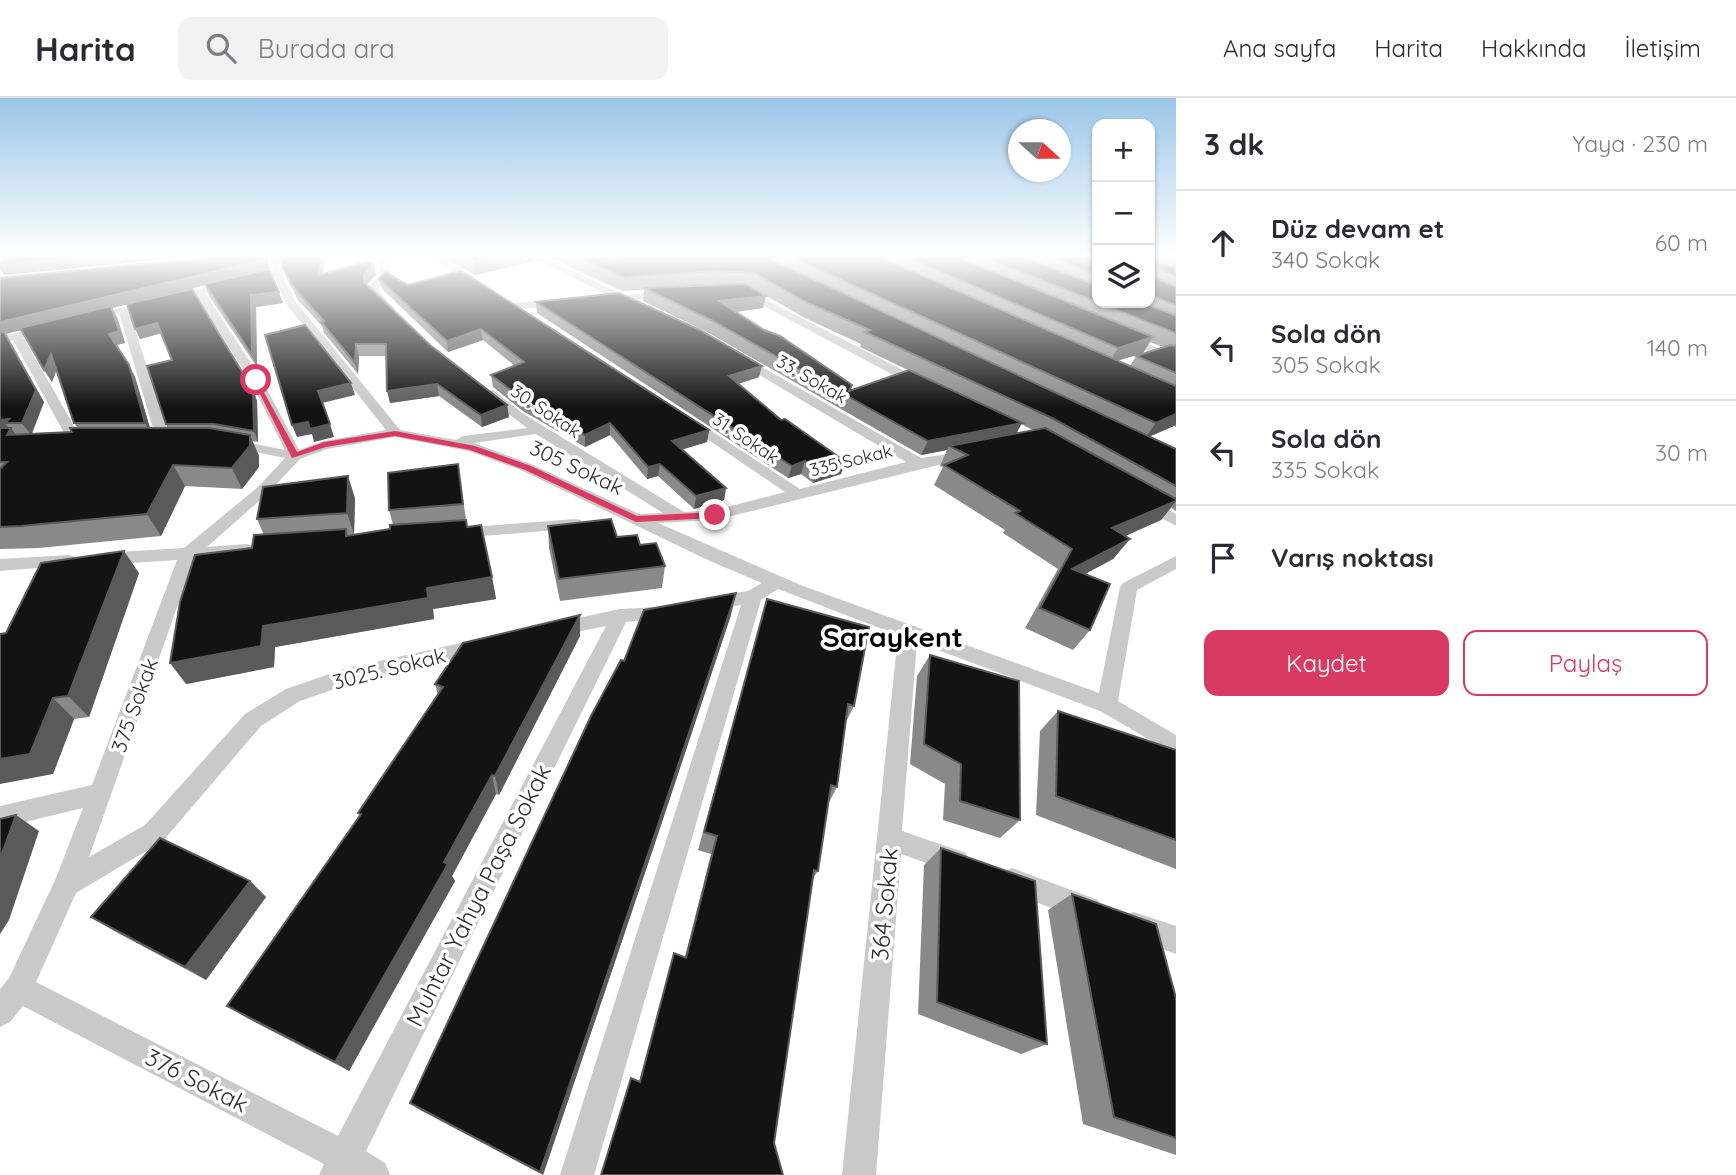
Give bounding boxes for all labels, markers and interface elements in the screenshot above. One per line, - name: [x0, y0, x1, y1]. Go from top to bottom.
- search box: [178, 17, 668, 80]
- text: Harita: [35, 28, 136, 69]
- icon: search: [202, 29, 240, 67]
- text: Burada ara: [258, 32, 395, 65]
- text: Ana sayfa: [1223, 33, 1336, 63]
- text: Harita: [1374, 33, 1443, 63]
- text: Hakkında: [1481, 33, 1587, 63]
- text: İletişim: [1625, 33, 1701, 63]
- north arrow: [1008, 119, 1071, 182]
- map controls: [1092, 119, 1155, 308]
- button: +: [1092, 119, 1155, 182]
- text: 3 dk: [1204, 125, 1264, 163]
- text: Yaya · 230 m: [1572, 129, 1708, 158]
- button: −: [1092, 182, 1155, 245]
- text: Düz devam et: [1271, 212, 1444, 245]
- icon: ahead: [1204, 224, 1242, 262]
- text: 60 m: [1655, 228, 1708, 257]
- button: layers: [1092, 245, 1155, 308]
- text: 340 Sokak: [1271, 245, 1380, 274]
- text: Sola dön: [1271, 317, 1381, 350]
- icon: left: [1204, 329, 1242, 367]
- text: 140 m: [1647, 333, 1708, 362]
- street label: 33. Sokak: [772, 350, 852, 408]
- text: 305 Sokak: [1271, 350, 1381, 379]
- route start: [240, 364, 271, 395]
- street label: 30. Sokak: [507, 379, 585, 443]
- street label: 31. Sokak: [708, 407, 784, 469]
- text: Sola dön: [1271, 422, 1381, 455]
- street label: 305 Sokak: [526, 434, 628, 500]
- icon: left: [1204, 434, 1242, 472]
- text: 30 m: [1655, 438, 1708, 467]
- street label: 335 Sokak: [807, 439, 895, 481]
- text: 335 Sokak: [1271, 455, 1379, 484]
- route end: [699, 499, 730, 530]
- icon: arrive: [1204, 539, 1242, 577]
- text: Varış noktası: [1271, 541, 1434, 574]
- district label: Saraykent: [823, 619, 963, 654]
- button: Kaydet: [1204, 630, 1449, 696]
- button: Paylaş: [1463, 630, 1708, 696]
- street label: 3025. Sokak: [330, 641, 448, 695]
- street label: 375 Sokak: [105, 654, 163, 756]
- street label: Muhtar Yahya Paşa Sokak: [399, 759, 557, 1031]
- street label: 364 Sokak: [864, 846, 904, 962]
- street label: 376 Sokak: [140, 1041, 254, 1119]

